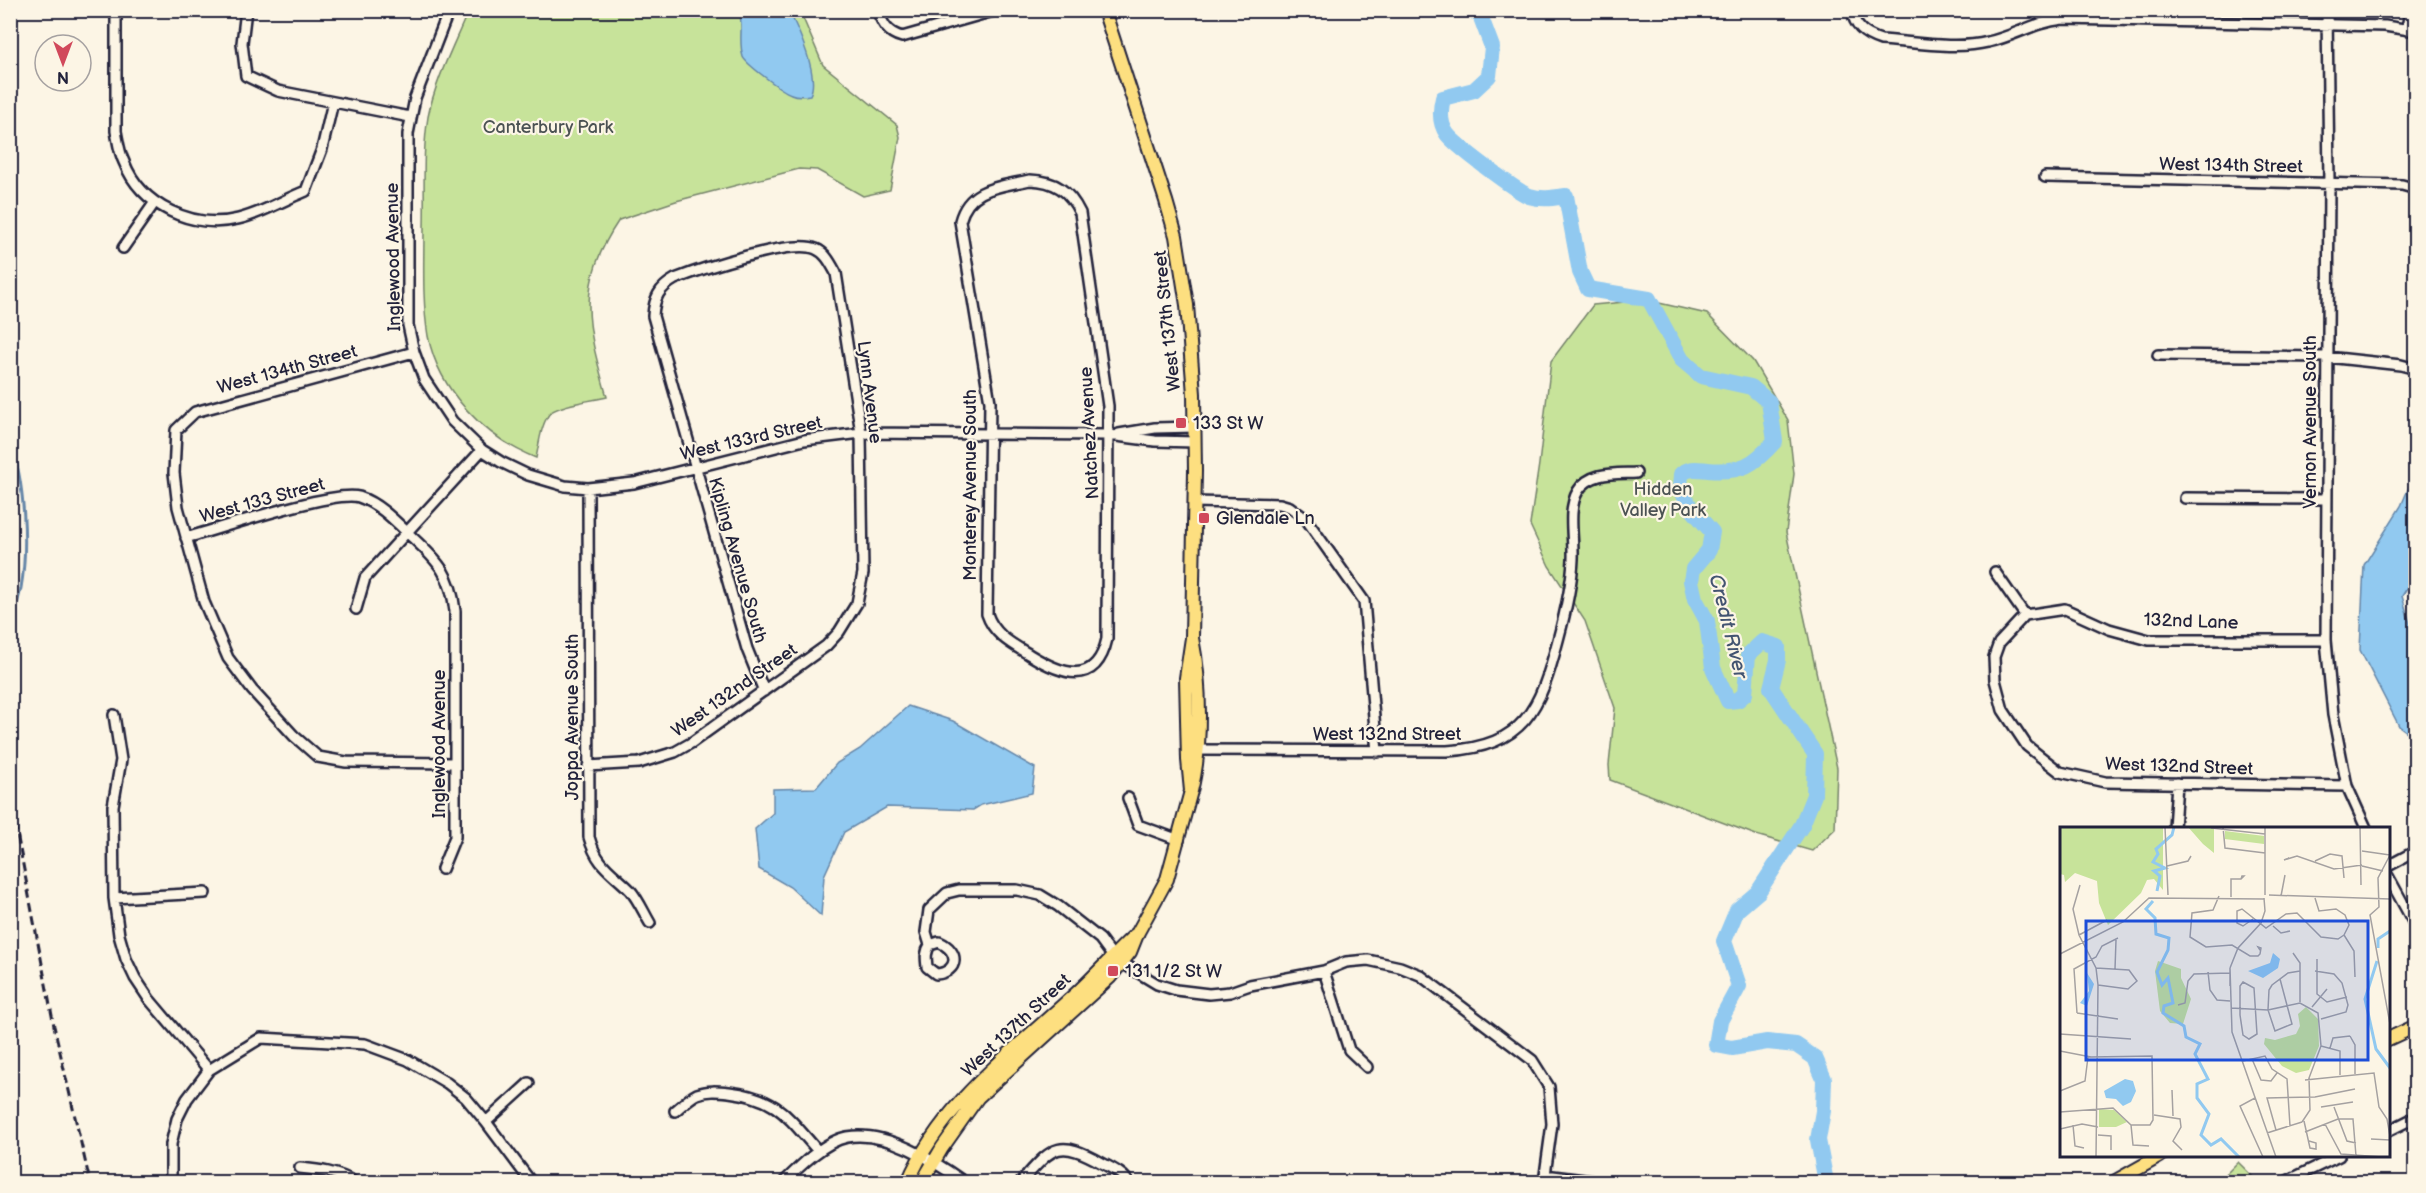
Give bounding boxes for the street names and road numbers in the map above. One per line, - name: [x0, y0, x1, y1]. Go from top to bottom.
- street label: West 134th Street: [2159, 154, 2304, 177]
- street label: Inglewood Avenue: [382, 182, 405, 331]
- street label: West 137th Street: [1150, 249, 1185, 392]
- street label: Vernon Avenue South: [2300, 335, 2321, 509]
- street label: Lynn Avenue: [853, 340, 886, 445]
- street label: West 134th Street: [215, 341, 360, 398]
- street label: Natchez Avenue: [1076, 366, 1103, 500]
- street label: Monterey Avenue South: [960, 389, 981, 581]
- street label: West 133rd Street: [678, 412, 824, 465]
- street label: West 133 Street: [197, 474, 327, 527]
- street label: Kipling Avenue South: [704, 475, 771, 645]
- street label: 132nd Lane: [2143, 609, 2239, 634]
- street label: Joppa Avenue South: [562, 634, 583, 800]
- street label: West 132nd Street: [667, 639, 801, 742]
- street label: Inglewood Avenue: [429, 669, 450, 818]
- street label: West 132nd Street: [1313, 724, 1462, 745]
- street label: West 132nd Street: [2104, 753, 2254, 780]
- street label: West 137th Street: [957, 969, 1076, 1081]

